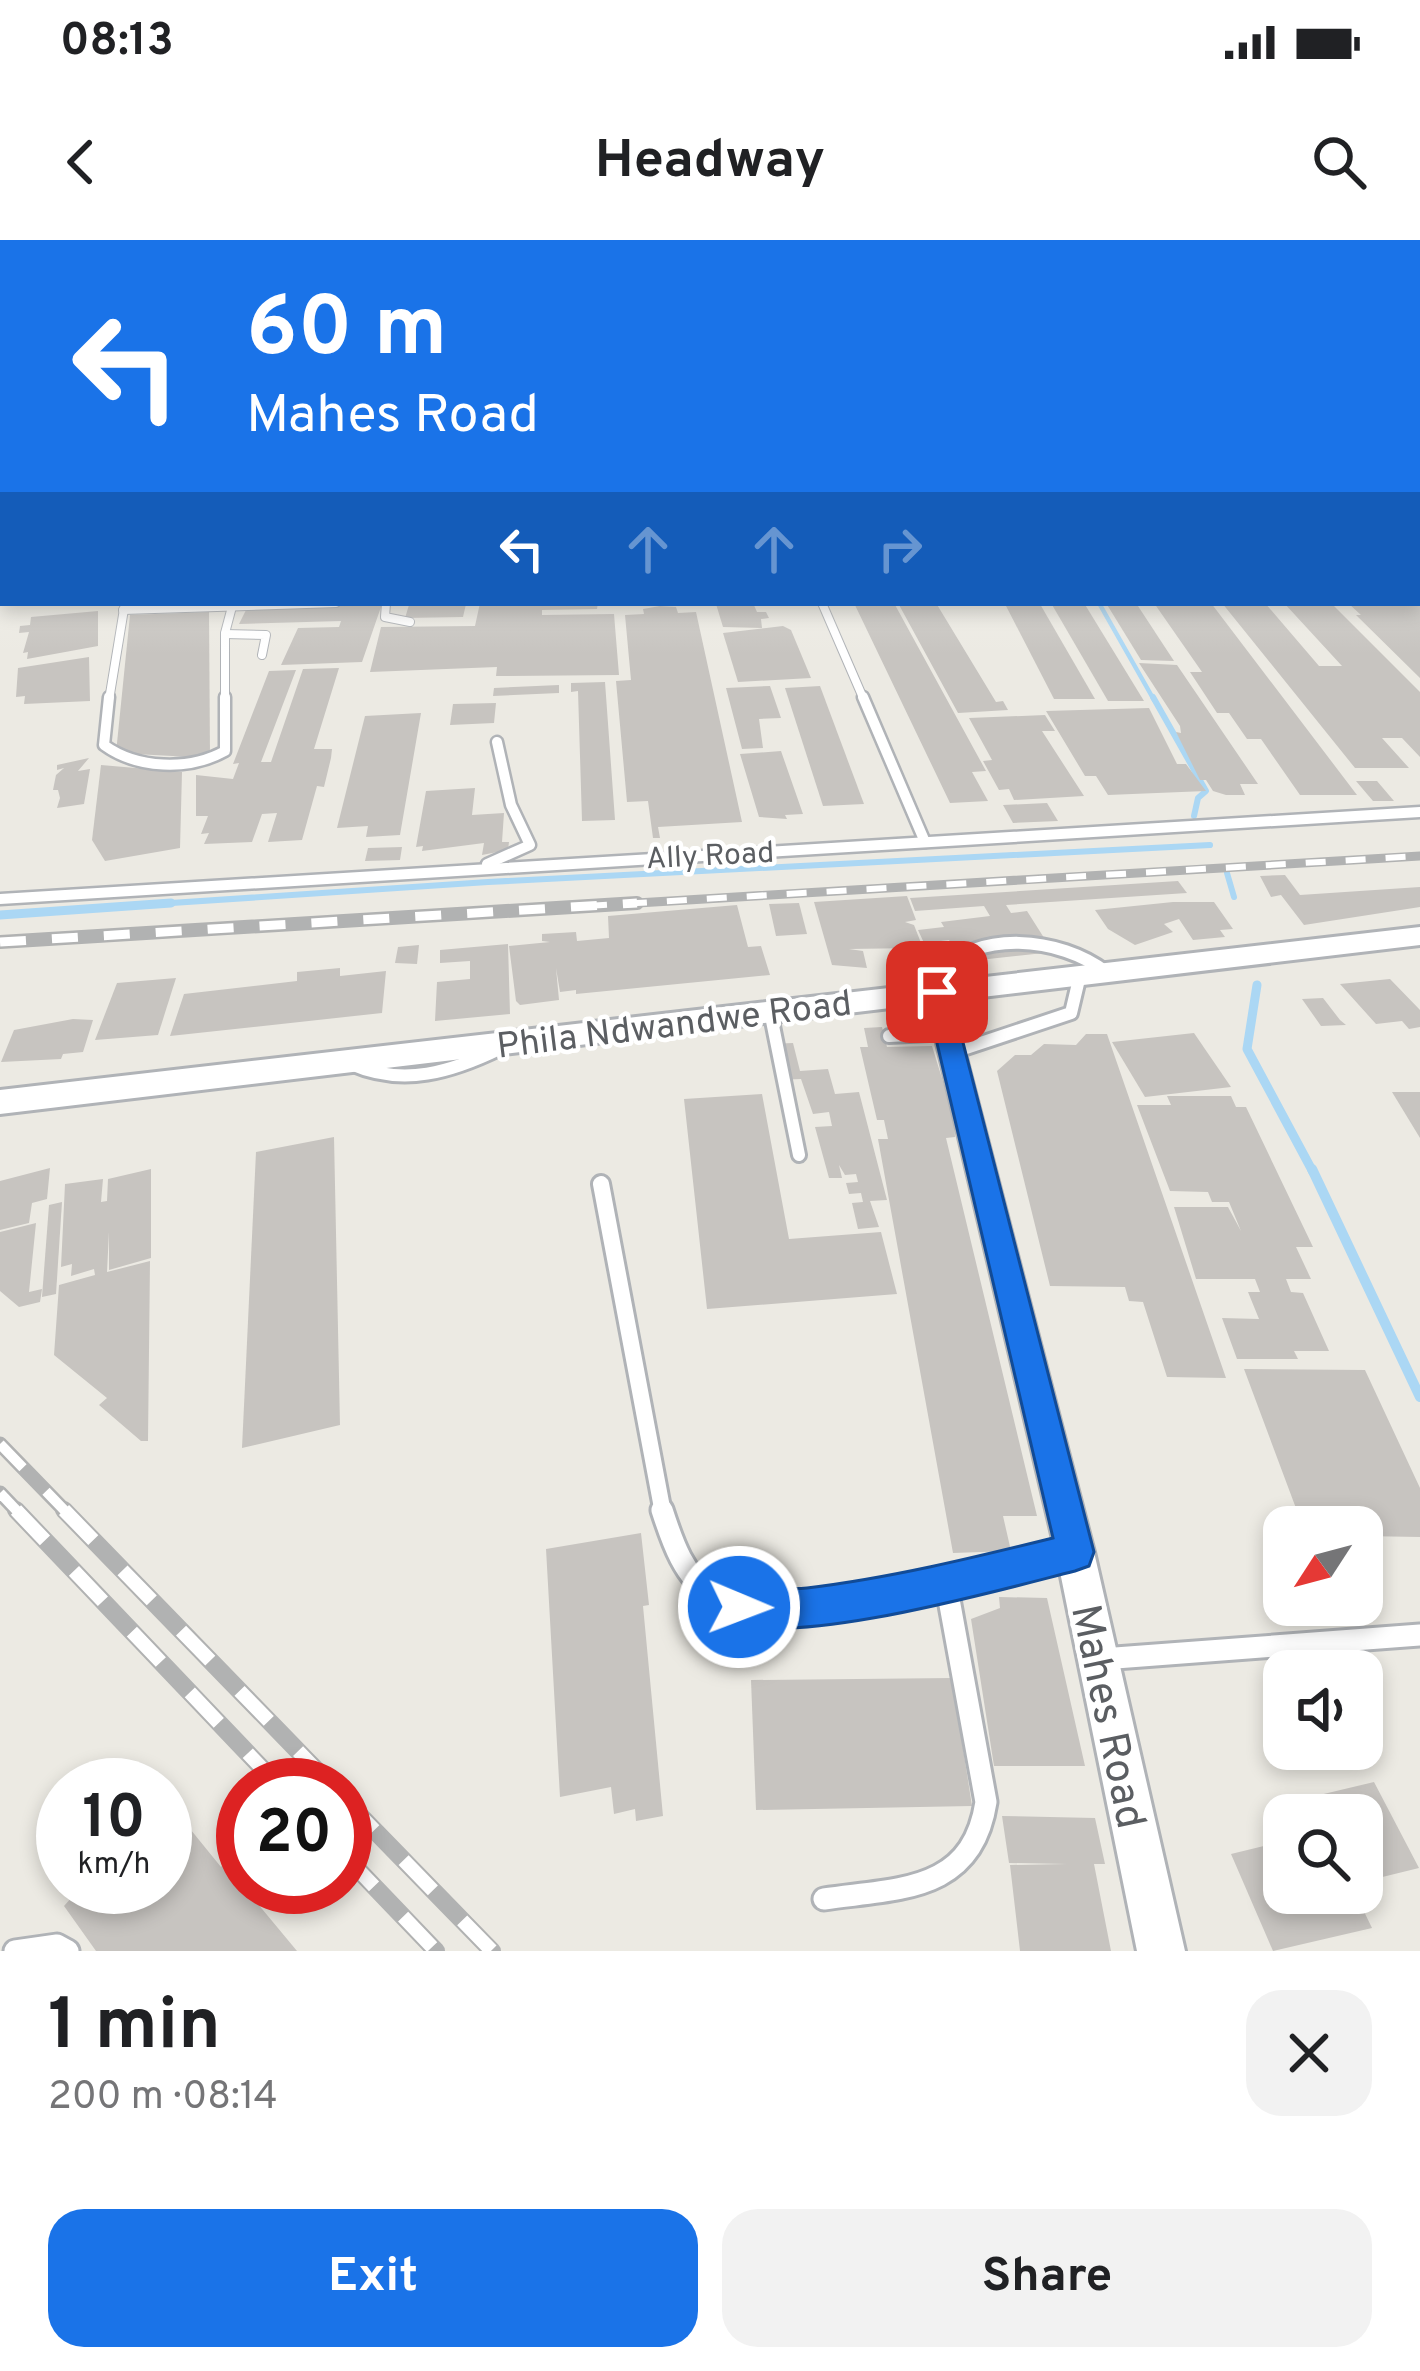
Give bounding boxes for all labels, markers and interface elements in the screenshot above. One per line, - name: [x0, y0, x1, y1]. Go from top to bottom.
- text: 08:13: [60, 14, 174, 71]
- text: Headway: [595, 128, 825, 197]
- icon: back: [48, 129, 114, 195]
- icon: search: [1306, 129, 1372, 195]
- text: 60 m: [246, 279, 447, 385]
- icon: left: [48, 288, 204, 444]
- text: Mahes Road: [246, 383, 539, 452]
- icon: left: [489, 516, 555, 582]
- icon: ahead: [615, 516, 681, 582]
- icon: ahead: [741, 516, 807, 582]
- icon: right: [867, 516, 933, 582]
- street label: Ally Road: [645, 836, 775, 879]
- pin: [886, 941, 988, 1043]
- icon: arrive: [904, 959, 970, 1025]
- street label: Phila Ndwandwe Road: [494, 982, 855, 1072]
- north arrow: [1263, 1506, 1383, 1626]
- map controls: [1263, 1506, 1383, 1914]
- position arrow: [676, 1544, 802, 1670]
- street label: Mahes Road: [1056, 1600, 1155, 1834]
- button: sound: [1263, 1650, 1383, 1770]
- speed limit sign: 20: [216, 1758, 372, 1914]
- text: 10: [82, 1783, 146, 1859]
- button: search: [1263, 1794, 1383, 1914]
- text: km/h: [78, 1847, 150, 1884]
- text: 1 min: [48, 1983, 221, 2075]
- button: close: [1246, 1990, 1372, 2116]
- text: 200 m · 08:14: [48, 2074, 278, 2123]
- button: Exit: [48, 2209, 698, 2347]
- button: Share: [722, 2209, 1372, 2347]

